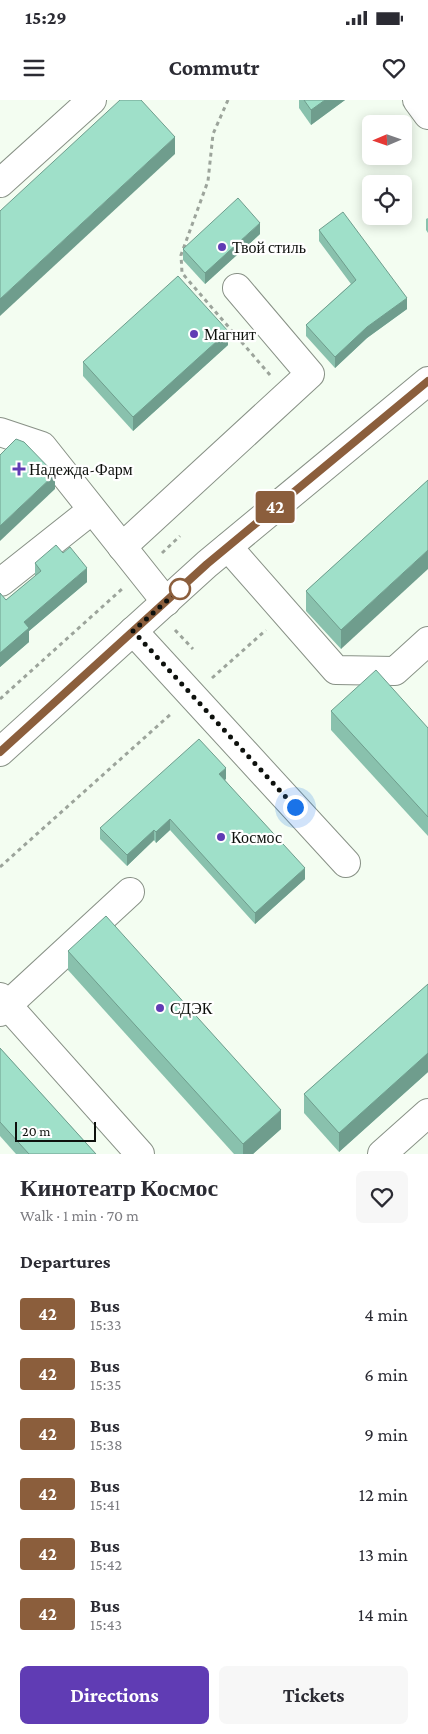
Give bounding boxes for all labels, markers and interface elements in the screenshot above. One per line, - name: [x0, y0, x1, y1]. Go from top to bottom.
- text: 15:29: [25, 7, 67, 28]
- icon: menu: [20, 54, 48, 82]
- icon: heart: [380, 54, 408, 82]
- text: Commutr: [168, 55, 260, 80]
- north arrow: [362, 115, 412, 165]
- map controls: [362, 115, 412, 225]
- button: locate: [362, 175, 412, 225]
- place label: Твой стиль: [232, 239, 306, 256]
- marker: Твой стиль: [216, 241, 228, 253]
- place label: Магнит: [204, 326, 256, 343]
- marker: Магнит: [188, 328, 200, 340]
- place label: Надежда-Фарм: [29, 461, 133, 479]
- marker: Надежда-Фарм: [13, 463, 25, 475]
- line badge: 42: [252, 491, 298, 523]
- text: 42: [266, 497, 284, 517]
- unlabelled marker: [169, 578, 191, 600]
- your location: [283, 795, 308, 820]
- place label: Космос: [231, 829, 282, 846]
- marker: Космос: [215, 831, 227, 843]
- place label: СДЭК: [170, 1000, 213, 1018]
- marker: СДЭК: [154, 1002, 166, 1014]
- scale bar: [15, 1119, 96, 1142]
- text: 20 m: [22, 1123, 50, 1139]
- button: heart: [356, 1171, 408, 1223]
- text: Кинотеатр Космос: [20, 1174, 218, 1201]
- text: Walk · 1 min · 70 m: [20, 1207, 139, 1224]
- text: Departures: [20, 1251, 111, 1272]
- text: Bus: [90, 1295, 120, 1316]
- text: 42: [38, 1304, 57, 1324]
- text: 4 min: [364, 1304, 408, 1325]
- text: 15:33: [90, 1316, 122, 1333]
- text: Bus: [90, 1355, 120, 1376]
- text: 42: [38, 1364, 57, 1384]
- text: 6 min: [364, 1364, 408, 1385]
- text: 15:35: [90, 1376, 122, 1393]
- text: Bus: [90, 1415, 120, 1436]
- text: 42: [38, 1424, 57, 1444]
- text: 9 min: [364, 1424, 408, 1445]
- text: 15:38: [90, 1436, 123, 1453]
- text: Bus: [90, 1475, 120, 1496]
- text: 42: [38, 1484, 57, 1504]
- text: 12 min: [359, 1484, 408, 1505]
- text: 15:41: [90, 1496, 120, 1513]
- text: Bus: [90, 1535, 120, 1556]
- text: 42: [38, 1544, 57, 1564]
- text: 13 min: [359, 1544, 408, 1565]
- text: 15:42: [90, 1556, 122, 1573]
- text: Bus: [90, 1595, 120, 1616]
- text: 42: [38, 1604, 57, 1624]
- text: 14 min: [358, 1604, 408, 1625]
- text: 15:43: [90, 1616, 122, 1633]
- button: Directions: [20, 1666, 209, 1724]
- button: Tickets: [219, 1666, 408, 1724]

